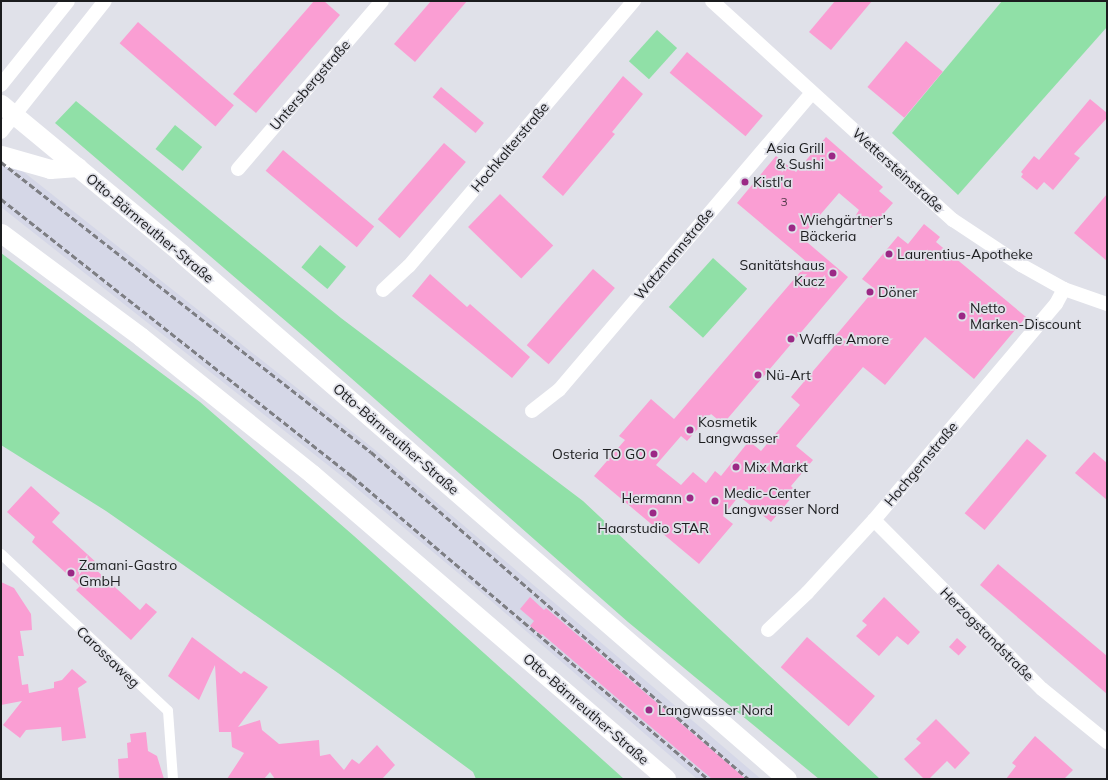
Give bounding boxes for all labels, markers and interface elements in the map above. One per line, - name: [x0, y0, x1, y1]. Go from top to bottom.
- street label: Untersbergstraße: [266, 36, 354, 134]
- street label: Hochkalterstraße: [468, 99, 552, 195]
- street label: Wettersteinstraße: [849, 125, 947, 215]
- place label: Asia Grill & Sushi: [766, 140, 824, 172]
- marker: Asia Grill & Sushi: [827, 151, 837, 161]
- street label: Otto-Bärnreuther-Straße: [83, 170, 217, 286]
- place label: Kistl'a: [753, 174, 792, 190]
- marker: Kistl'a: [740, 177, 750, 187]
- house number: 3: [780, 195, 788, 209]
- street label: Watzmannstraße: [631, 205, 717, 303]
- place label: Wiehgärtner's Bäckeria: [800, 212, 893, 244]
- marker: Wiehgärtner's Bäckeria: [787, 223, 797, 233]
- place label: Laurentius-Apotheke: [897, 246, 1033, 262]
- marker: Laurentius-Apotheke: [884, 249, 894, 259]
- place label: Sanitätshaus Kucz: [740, 257, 825, 290]
- marker: Sanitätshaus Kucz: [828, 268, 838, 278]
- place label: Döner: [878, 284, 917, 300]
- marker: Döner: [865, 287, 875, 297]
- place label: Netto Marken-Discount: [970, 300, 1081, 332]
- marker: Netto Marken-Discount: [957, 311, 967, 321]
- place label: Waffle Amore: [799, 331, 889, 347]
- marker: Waffle Amore: [786, 334, 796, 344]
- place label: Nü-Art: [766, 367, 811, 383]
- marker: Nü-Art: [753, 370, 763, 380]
- street label: Otto-Bärnreuther-Straße: [330, 380, 462, 498]
- place label: Kosmetik Langwasser: [698, 414, 778, 446]
- street label: Hochgernstraße: [881, 418, 961, 510]
- marker: Kosmetik Langwasser: [685, 425, 695, 435]
- place label: Osteria TO GO: [552, 446, 646, 462]
- marker: Osteria TO GO: [649, 449, 659, 459]
- place label: Mix Markt: [744, 459, 808, 475]
- marker: Mix Markt: [731, 462, 741, 472]
- place label: Medic-Center Langwasser Nord: [724, 485, 839, 518]
- place label: Hermann: [621, 490, 682, 506]
- marker: Hermann: [685, 493, 695, 503]
- marker: Medic-Center Langwasser Nord: [709, 495, 721, 507]
- marker: Haarstudio STAR: [648, 508, 658, 518]
- place label: Haarstudio STAR: [597, 520, 709, 536]
- place label: Zamani-Gastro GmbH: [79, 557, 177, 590]
- marker: Zamani-Gastro GmbH: [66, 568, 76, 578]
- street label: Herzogstandstraße: [937, 584, 1037, 684]
- street label: Carossaweg: [73, 623, 143, 691]
- street label: Otto-Bärnreuther-Straße: [520, 650, 652, 768]
- place label: Langwasser Nord: [658, 702, 773, 718]
- marker: Langwasser Nord: [643, 704, 655, 716]

